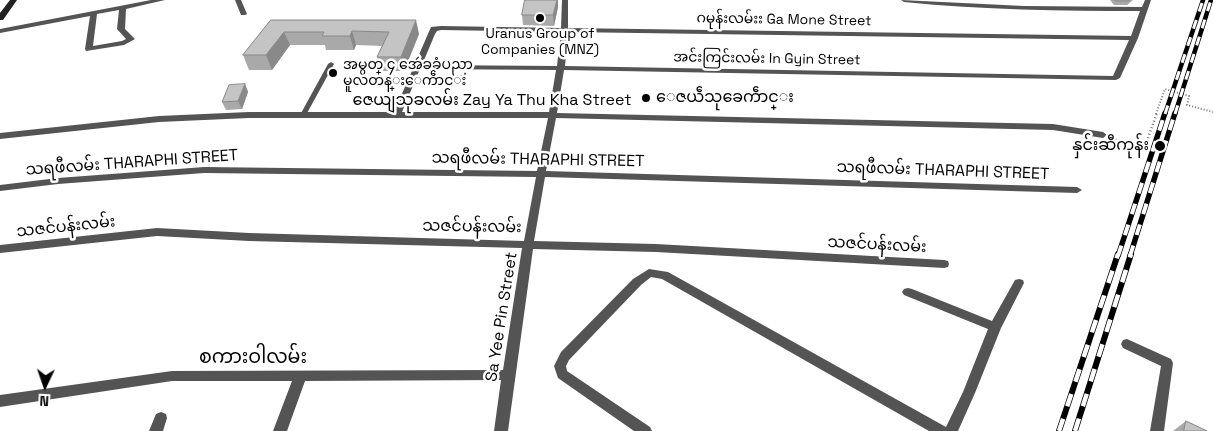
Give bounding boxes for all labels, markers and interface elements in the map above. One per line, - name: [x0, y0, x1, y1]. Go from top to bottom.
- street label: ဂမုန်းလမ်းး Ga Mone Street: [696, 10, 872, 30]
- marker: Uranus Group of Companies (MNZ): [534, 12, 546, 24]
- place label: Uranus Group of Companies (MNZ): [481, 26, 599, 58]
- street label: အင်းကြင်းလမ်း In Gyin Street: [673, 49, 861, 69]
- place label: အမွတ္ ၄ အေဴခခံပညာ မူလတန္းေကဵာင္း: [343, 57, 473, 90]
- marker: အမွတ္ ၄ အေဴခခံပညာ မူလတန္းေကဵာင္း: [327, 67, 339, 79]
- place label: ေဇယဵသုခေကဵာင္း: [656, 88, 794, 108]
- street label: ဇေယျသုခလမ်း Zay Ya Thu Kha Street: [353, 91, 631, 111]
- marker: ေဇယဵသုခေကဵာင္း: [640, 92, 652, 104]
- place label: နှင်းဆီကုန်း: [1072, 136, 1149, 156]
- marker: နှင်းဆီကုန်း: [1153, 139, 1167, 153]
- street label: သရဖီလမ်း THARAPHI STREET: [25, 146, 239, 180]
- street label: သရဖီလမ်း THARAPHI STREET: [431, 149, 645, 171]
- street label: သရဖီလမ်း THARAPHI STREET: [836, 158, 1050, 184]
- street label: သဇင်ပန်းလမ်း: [16, 212, 116, 242]
- street label: သဇင်ပန်းလမ်း: [422, 217, 522, 237]
- street label: သဇင်ပန်းလမ်း: [827, 233, 927, 257]
- street label: Sa Yee Pin Street: [482, 251, 522, 383]
- street label: စကားဝါလမ်း: [199, 347, 307, 369]
- north arrow: [20, 361, 70, 411]
- text: N: [39, 392, 49, 410]

